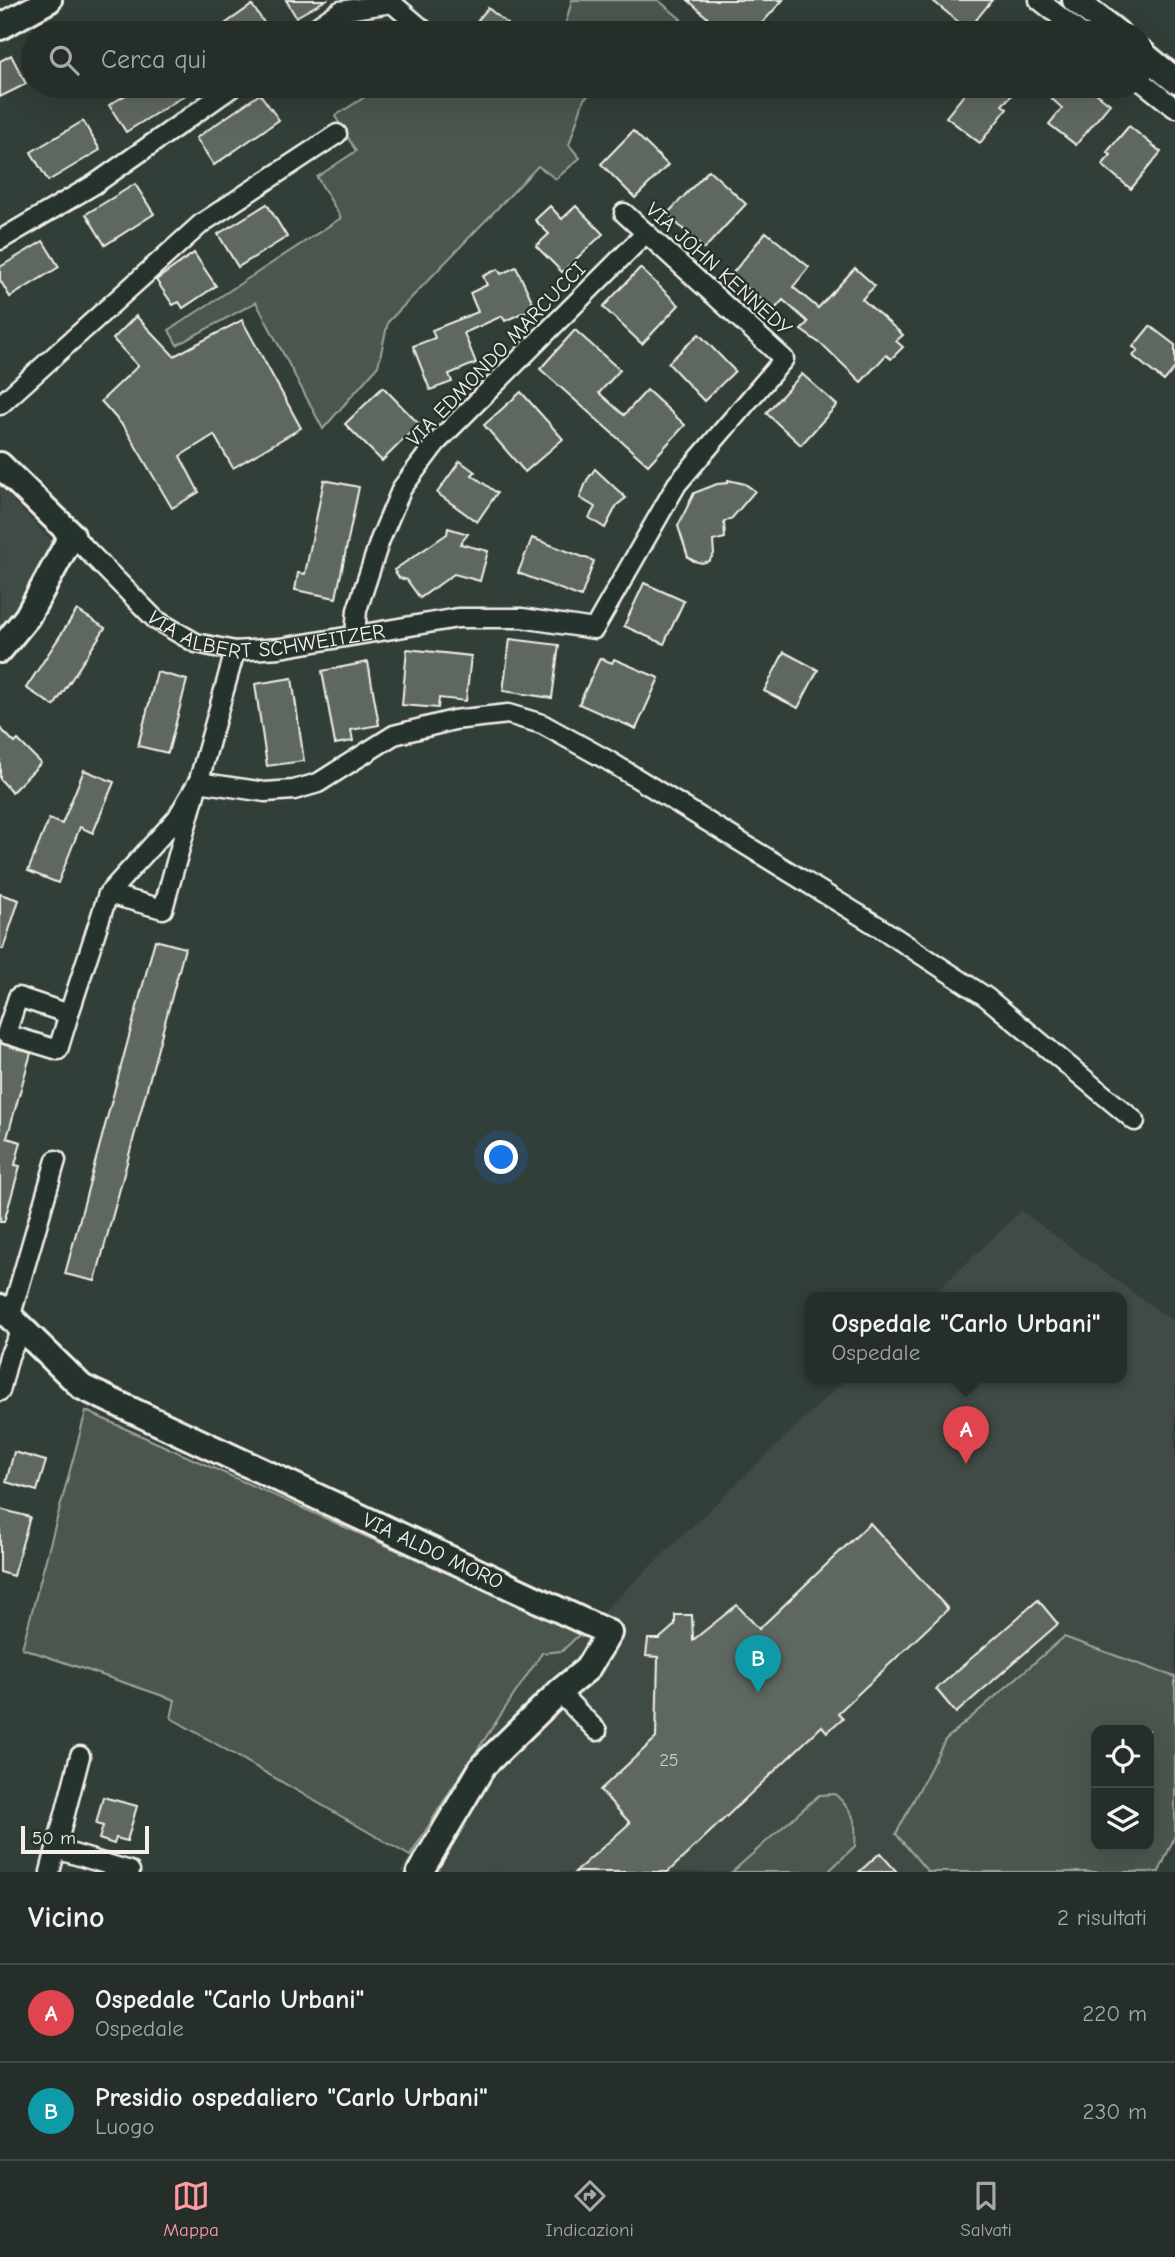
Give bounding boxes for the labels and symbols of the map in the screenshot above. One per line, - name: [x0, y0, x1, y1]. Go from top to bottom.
- street label: VIA JOHN KENNEDY: [641, 197, 797, 341]
- street label: VIA EDMONDO MARCUCCI: [402, 257, 590, 451]
- street label: VIA ALBERT SCHWEITZER: [142, 606, 386, 664]
- your location: [484, 1140, 518, 1174]
- pin: A: [943, 1406, 989, 1464]
- street label: VIA ALDO MORO: [359, 1508, 507, 1594]
- pin: B: [735, 1635, 781, 1693]
- house number: 25: [659, 1750, 679, 1771]
- scale bar: [21, 1823, 149, 1855]

